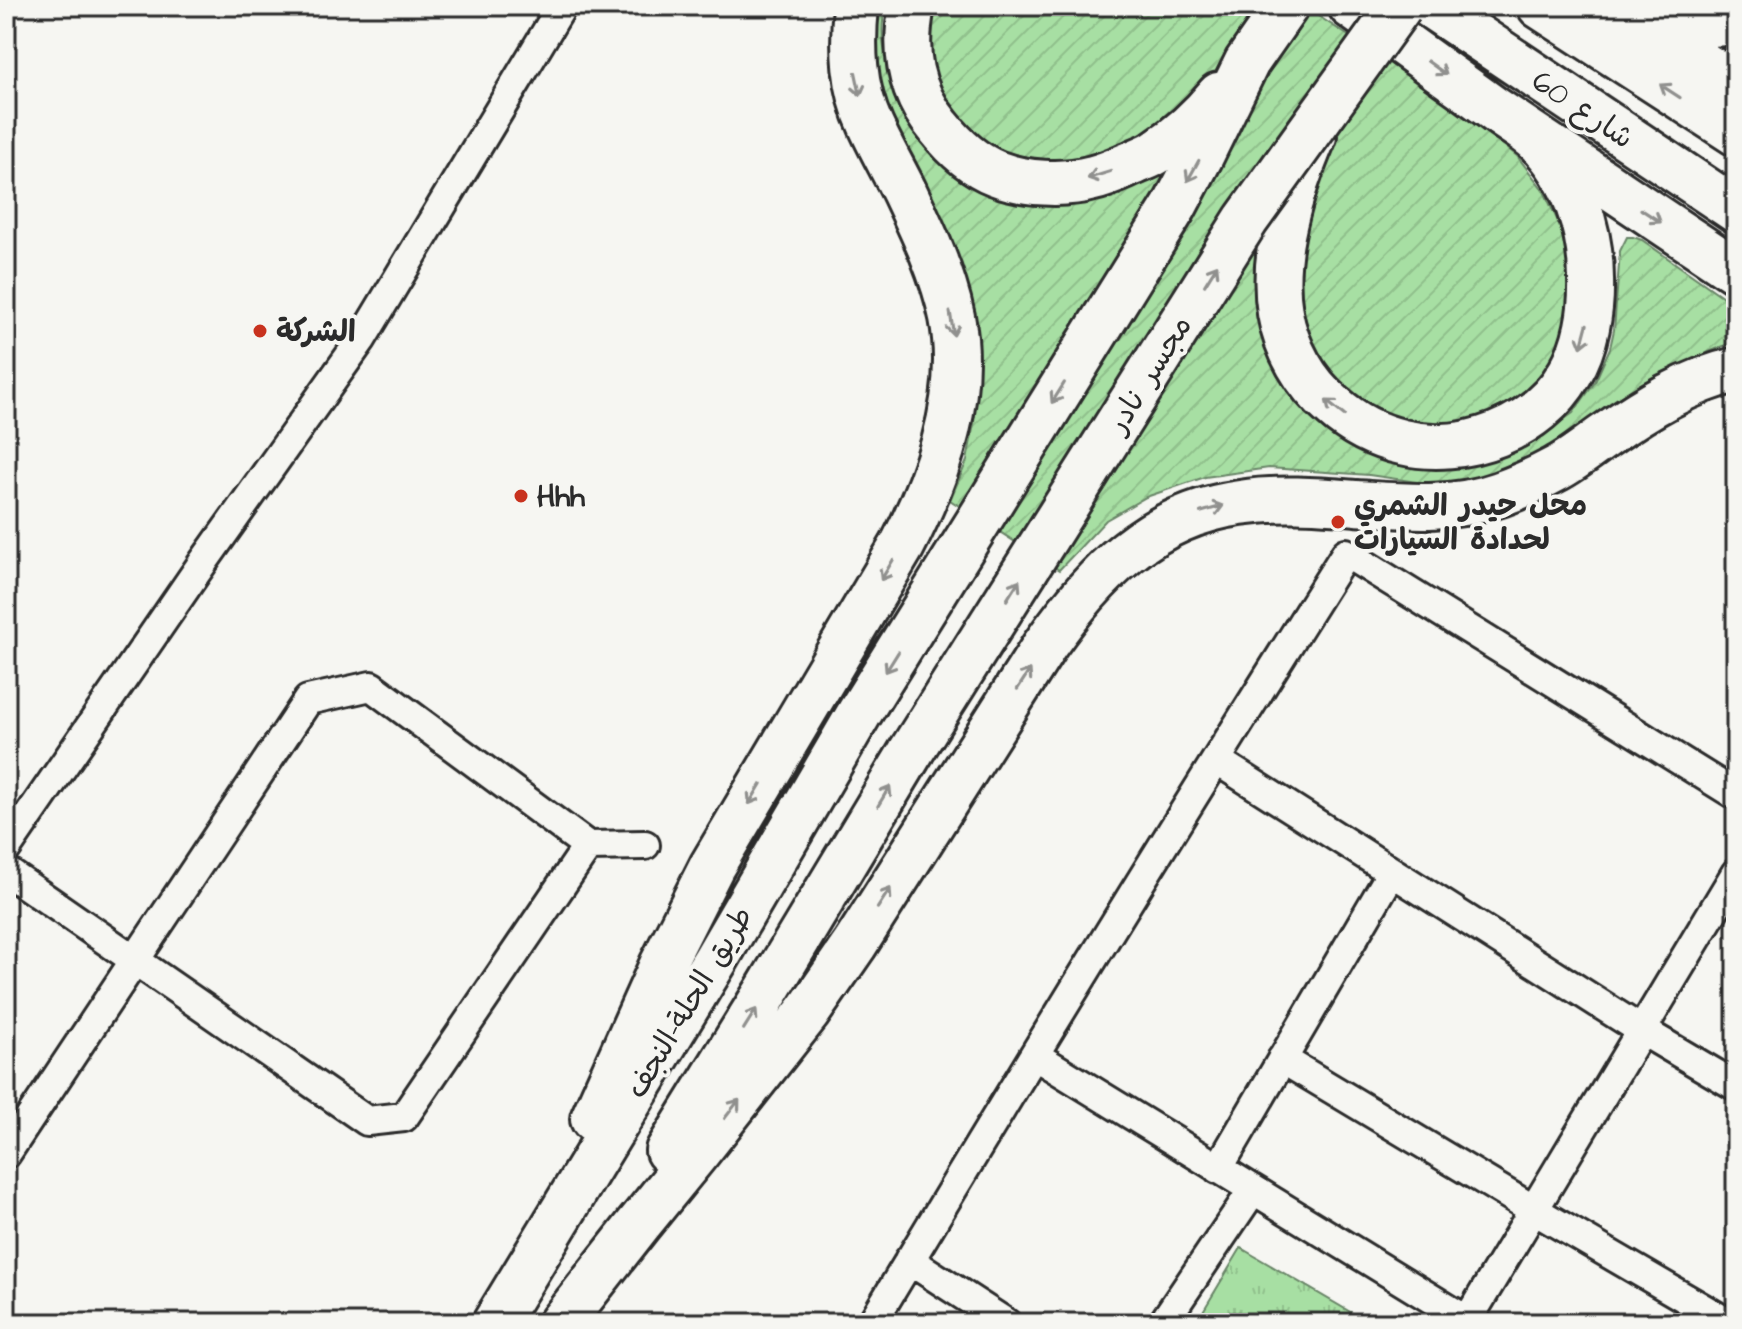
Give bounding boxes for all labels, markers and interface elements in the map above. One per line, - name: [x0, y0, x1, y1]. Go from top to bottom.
- one-way arrow: [1425, 60, 1447, 76]
- street label: شارع 60: [1523, 60, 1642, 159]
- one-way arrow: [851, 70, 866, 96]
- one-way arrow: [1660, 83, 1682, 100]
- one-way arrow: [1185, 159, 1201, 182]
- one-way arrow: [1087, 169, 1112, 183]
- one-way arrow: [1639, 208, 1662, 224]
- one-way arrow: [1204, 264, 1220, 287]
- street label: مجسر نادر: [1096, 308, 1202, 444]
- place label: الشركة: [276, 311, 356, 353]
- one-way arrow: [945, 311, 960, 336]
- marker: الشركة: [251, 322, 269, 340]
- one-way arrow: [1576, 323, 1591, 349]
- one-way arrow: [1050, 381, 1066, 404]
- one-way arrow: [1326, 399, 1346, 417]
- place label: Hhh: [537, 476, 586, 518]
- place label: محل حيدر الشمري لحدادة السيارات: [1354, 485, 1587, 561]
- marker: Hhh: [512, 487, 530, 505]
- one-way arrow: [1198, 501, 1224, 516]
- marker: محل حيدر الشمري لحدادة السيارات: [1329, 513, 1347, 531]
- one-way arrow: [879, 558, 895, 581]
- one-way arrow: [1005, 579, 1022, 601]
- one-way arrow: [883, 650, 900, 672]
- one-way arrow: [1016, 668, 1032, 691]
- one-way arrow: [747, 782, 763, 805]
- one-way arrow: [876, 785, 892, 808]
- one-way arrow: [877, 887, 893, 910]
- street label: طريق الحلة-النجف: [616, 899, 764, 1106]
- one-way arrow: [742, 1008, 758, 1031]
- one-way arrow: [723, 1099, 741, 1120]

